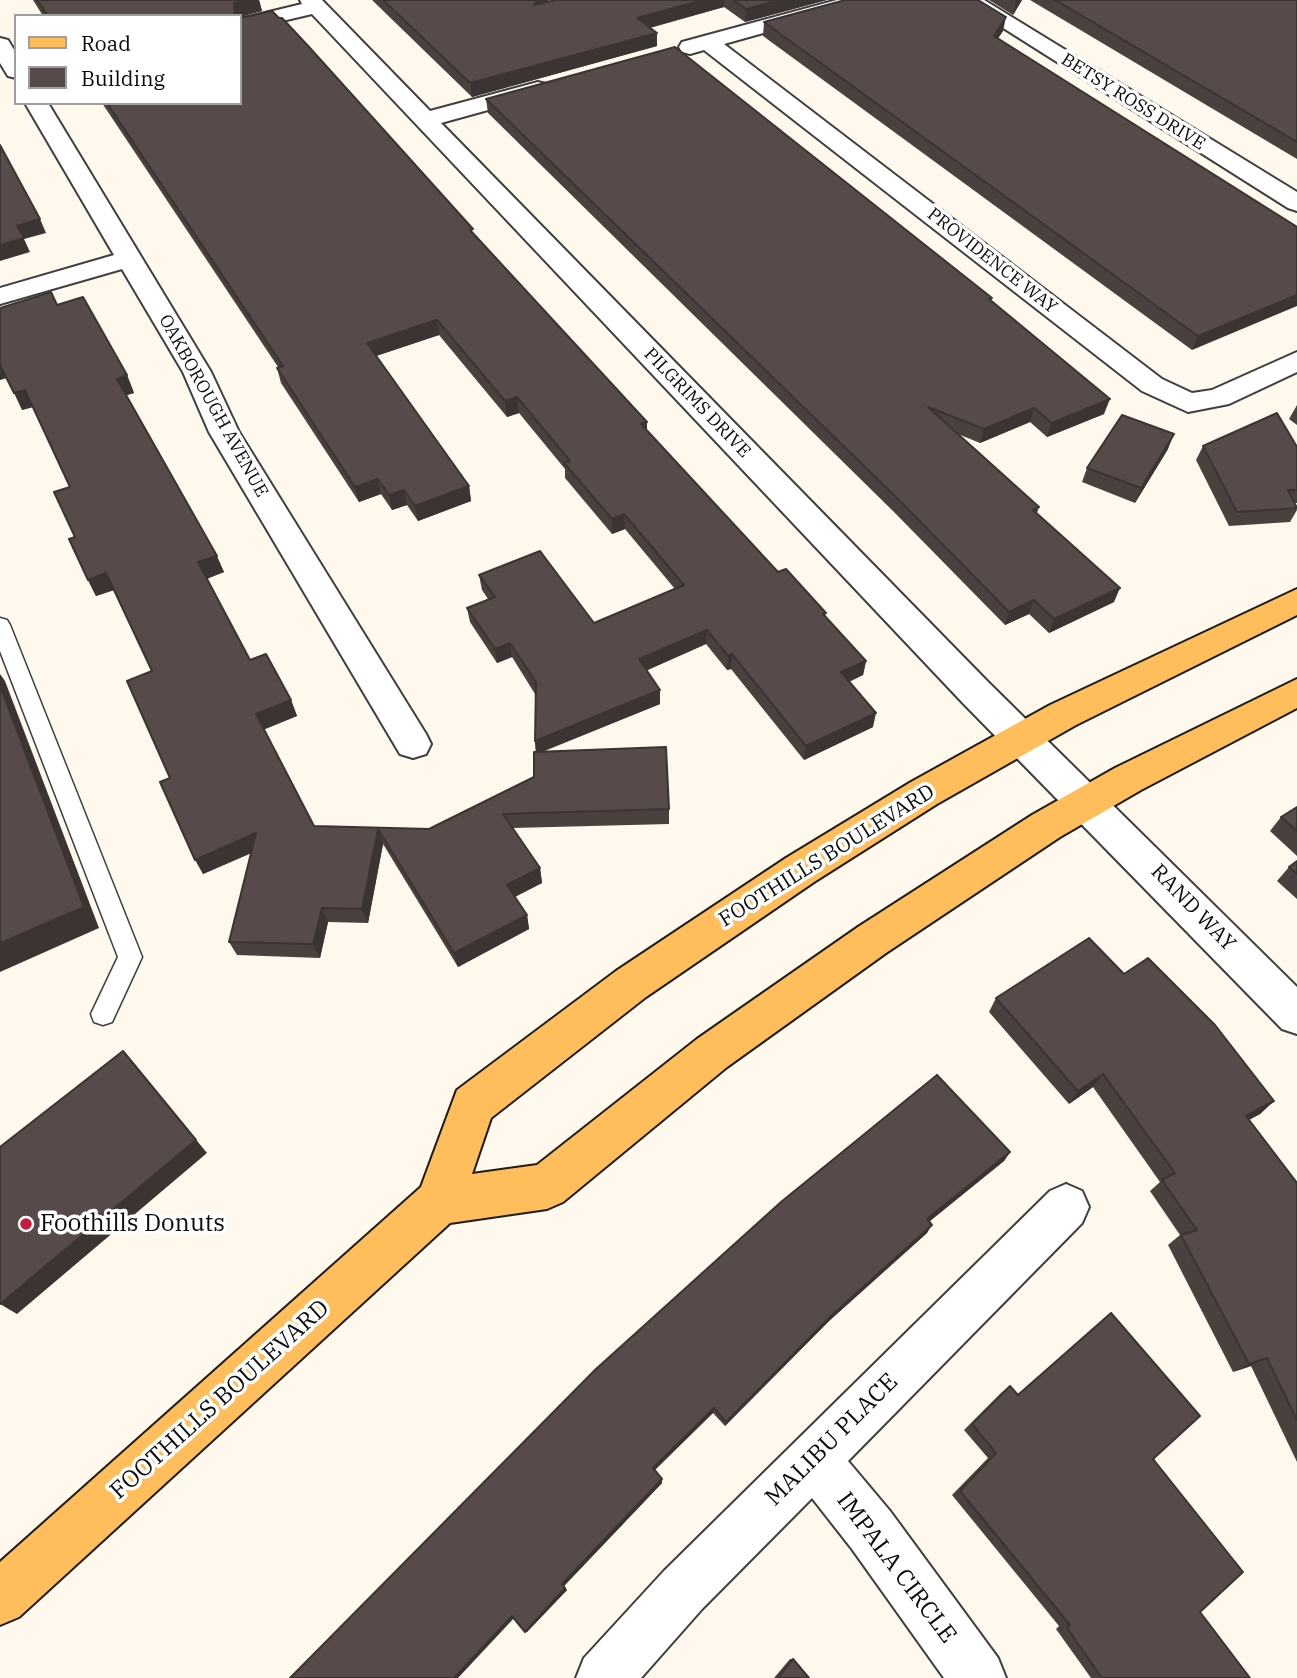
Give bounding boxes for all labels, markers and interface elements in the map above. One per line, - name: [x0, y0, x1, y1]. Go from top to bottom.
- legend: [14, 14, 242, 105]
- text: Road: [81, 29, 131, 57]
- street label: BETSY ROSS DRIVE: [1057, 49, 1209, 155]
- text: Building: [81, 64, 165, 92]
- street label: PROVIDENCE WAY: [923, 204, 1061, 318]
- street label: OAKBOROUGH AVENUE: [154, 311, 272, 501]
- street label: PILGRIMS DRIVE: [639, 344, 755, 462]
- street label: FOOTHILLS BOULEVARD: [715, 779, 939, 933]
- street label: RAND WAY: [1145, 859, 1241, 957]
- place label: Foothills Donuts: [40, 1210, 225, 1238]
- marker: Foothills Donuts: [18, 1216, 34, 1232]
- street label: FOOTHILLS BOULEVARD: [105, 1294, 335, 1506]
- street label: MALIBU PLACE: [760, 1368, 904, 1512]
- street label: IMPALA CIRCLE: [830, 1487, 962, 1649]

